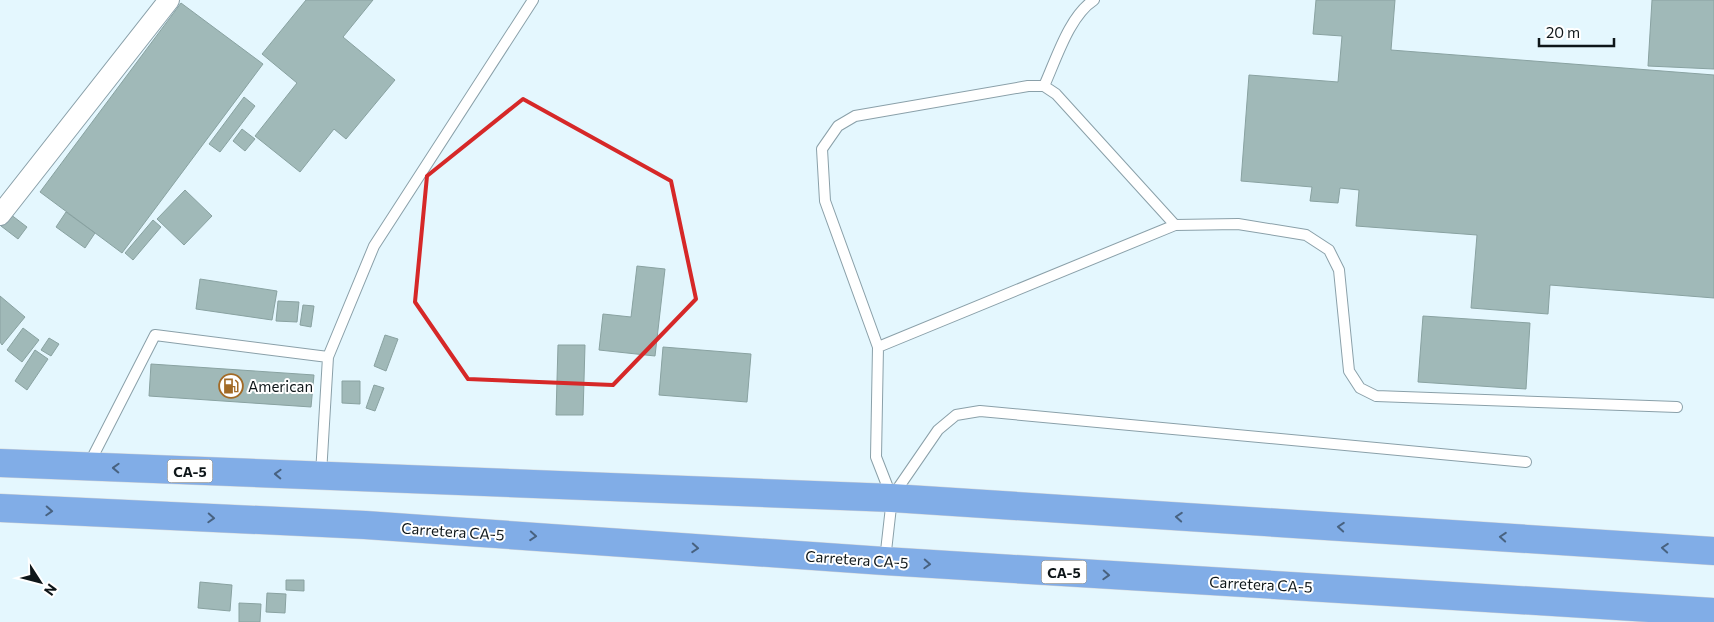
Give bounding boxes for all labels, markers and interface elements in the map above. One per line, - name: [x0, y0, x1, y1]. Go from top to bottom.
- scale bar: [1539, 15, 1614, 47]
- text: 20 m: [1546, 23, 1580, 41]
- fuel station icon: American: [218, 373, 244, 399]
- place label: American: [248, 377, 313, 395]
- road number: CA-5: [168, 460, 212, 482]
- one-way arrow: [111, 463, 119, 474]
- one-way arrow: [274, 468, 282, 479]
- one-way arrow: [45, 505, 53, 516]
- one-way arrow: [1175, 511, 1183, 522]
- one-way arrow: [207, 512, 215, 523]
- street label: Carretera CA-5: [401, 518, 505, 544]
- one-way arrow: [1337, 521, 1345, 532]
- one-way arrow: [529, 531, 537, 542]
- one-way arrow: [1499, 532, 1507, 543]
- one-way arrow: [691, 542, 699, 553]
- one-way arrow: [1661, 542, 1669, 553]
- street label: Carretera CA-5: [805, 546, 909, 572]
- north arrow: [15, 557, 65, 607]
- one-way arrow: [923, 558, 931, 569]
- road number: CA-5: [1042, 560, 1086, 584]
- one-way arrow: [1103, 569, 1111, 580]
- street label: Carretera CA-5: [1209, 572, 1313, 596]
- text: N: [41, 581, 61, 599]

